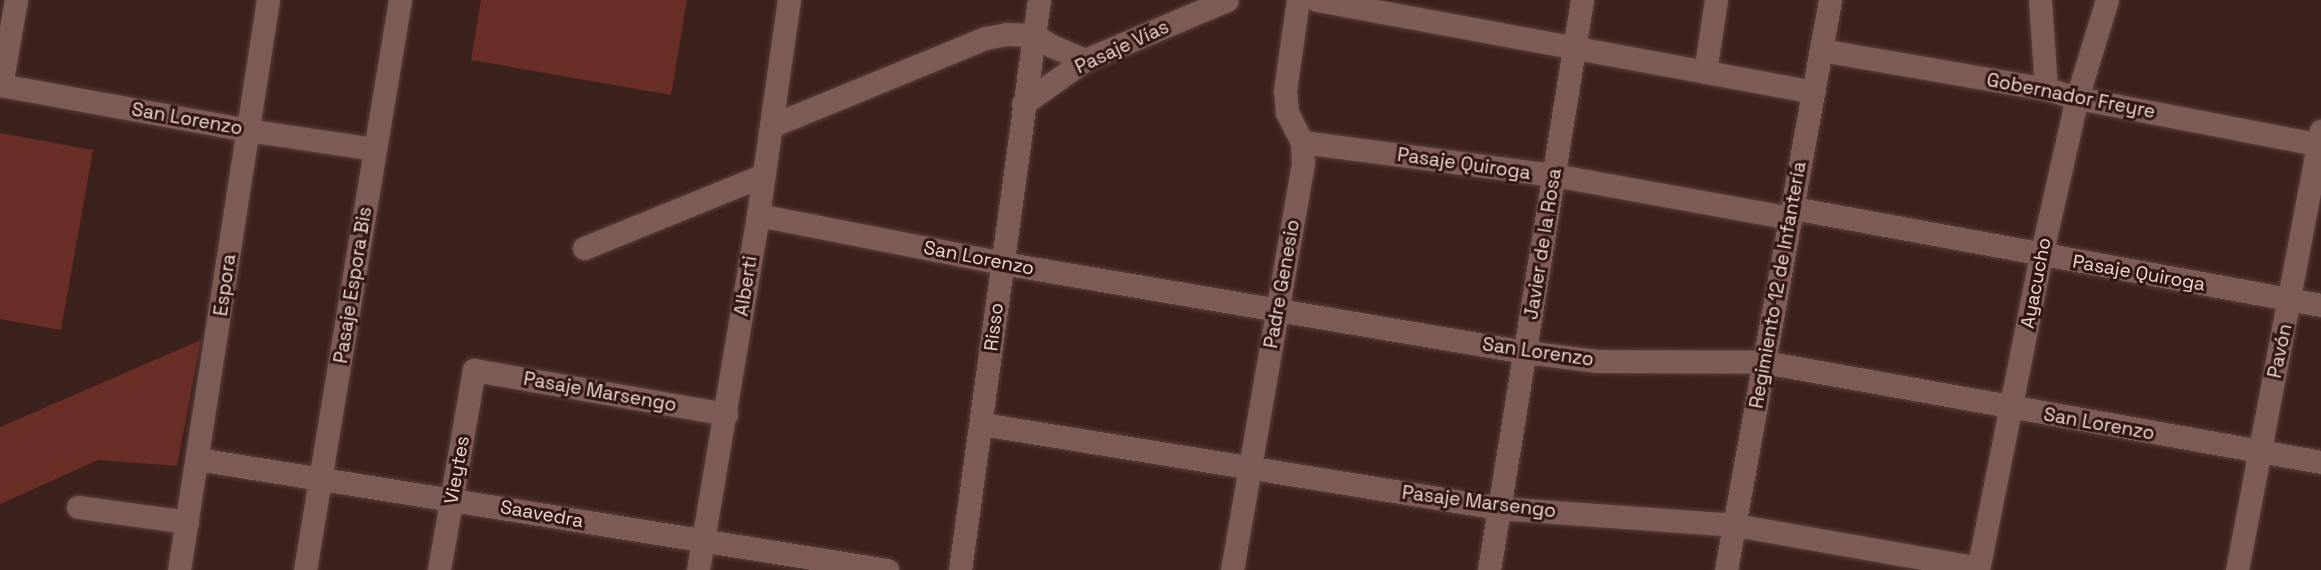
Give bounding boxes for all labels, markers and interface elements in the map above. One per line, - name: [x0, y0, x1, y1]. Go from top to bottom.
- street label: Pasaje Vías: [1071, 15, 1173, 79]
- street label: Gobernador Freyre: [1985, 68, 2157, 124]
- street label: San Lorenzo: [130, 98, 244, 140]
- street label: Pasaje Quiroga: [1396, 143, 1532, 185]
- street label: Regimiento 12 de Infantería: [1745, 160, 1811, 410]
- street label: Javier de la Rosa: [1520, 167, 1566, 321]
- street label: Pasaje Espora Bis: [329, 205, 377, 365]
- street label: Padre Genesio: [1259, 218, 1305, 350]
- street label: San Lorenzo: [922, 236, 1036, 280]
- street label: Ayacucho: [2016, 236, 2056, 330]
- street label: Pasaje Quiroga: [2071, 250, 2207, 296]
- street label: Espora: [209, 252, 241, 318]
- street label: Alberti: [730, 254, 762, 318]
- street label: Risso: [980, 302, 1008, 352]
- street label: Pavón: [2263, 322, 2297, 380]
- street label: San Lorenzo: [1481, 333, 1595, 371]
- street label: Pasaje Marsengo: [522, 367, 678, 417]
- street label: San Lorenzo: [2042, 403, 2156, 445]
- street label: Vieytes: [440, 434, 474, 506]
- street label: Pasaje Marsengo: [1401, 481, 1557, 523]
- street label: Saavedra: [499, 495, 585, 533]

